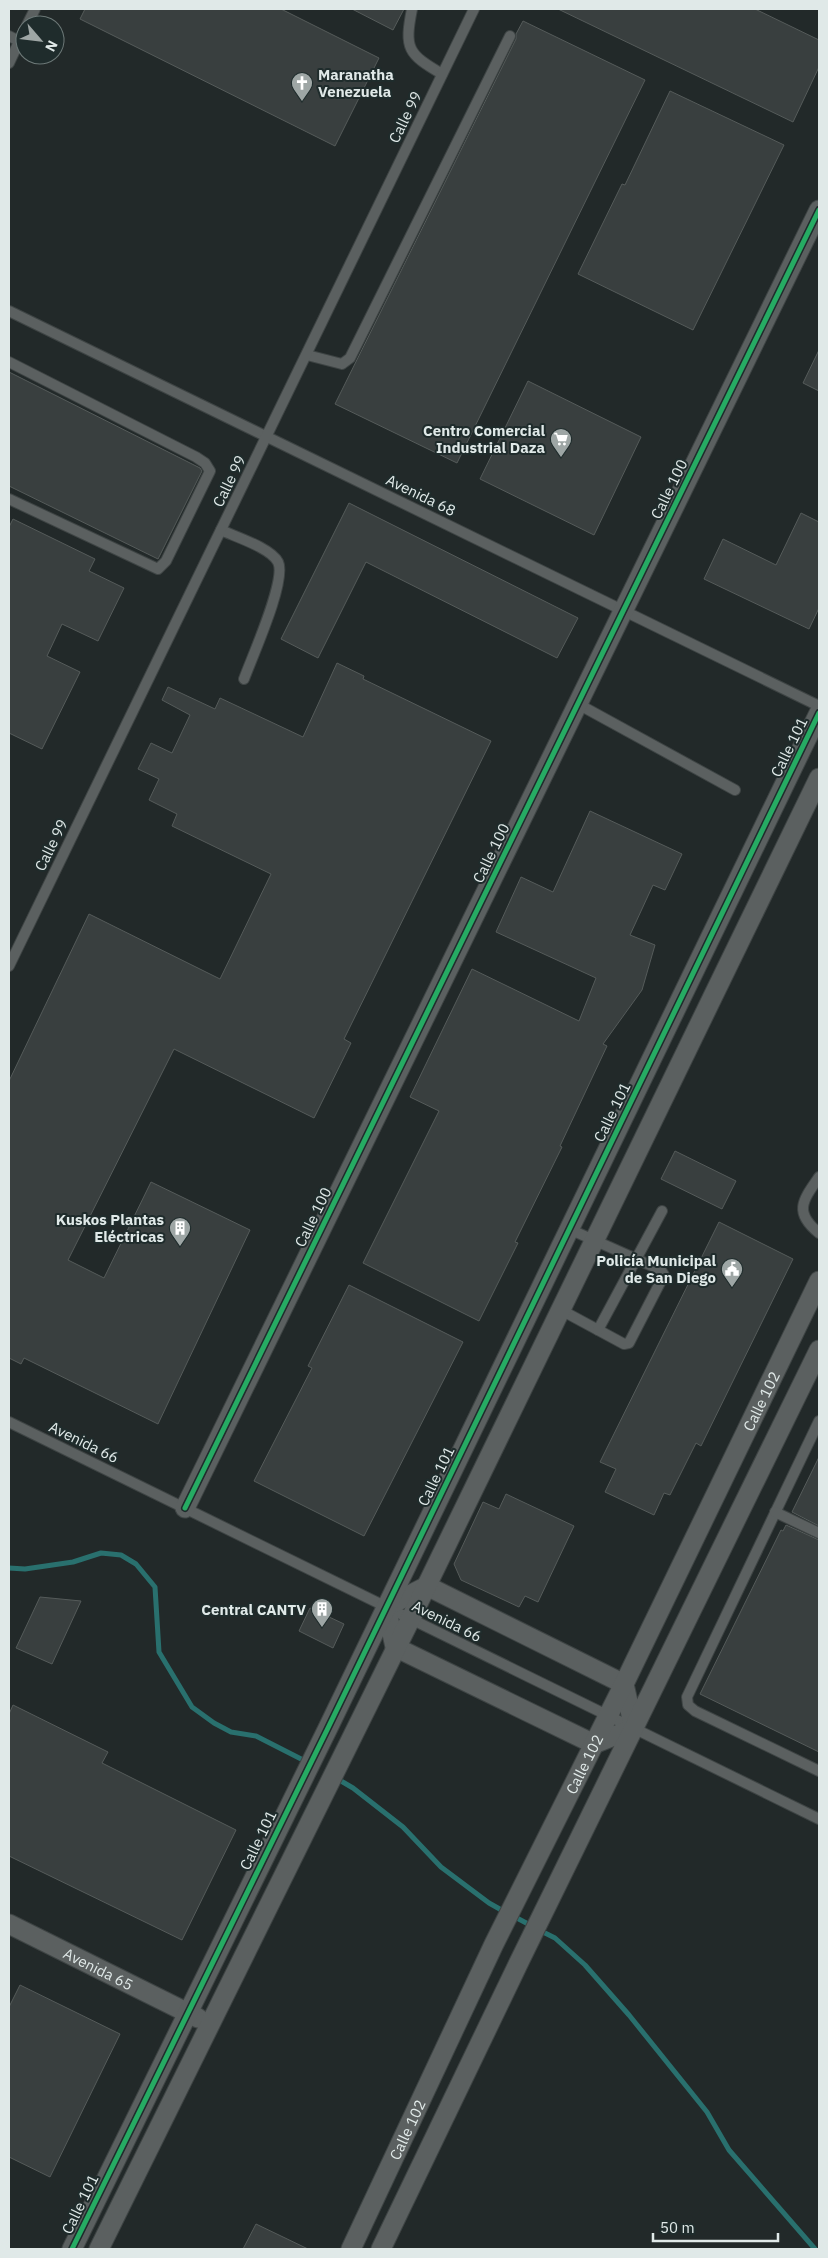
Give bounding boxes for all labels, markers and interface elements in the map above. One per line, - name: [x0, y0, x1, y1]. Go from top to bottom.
- north arrow: [15, 15, 65, 65]
- text: N: [41, 37, 62, 55]
- place label: Maranatha Venezuela: [318, 65, 394, 101]
- church icon: Maranatha Venezuela: [290, 71, 314, 102]
- street label: Calle 99: [384, 88, 426, 146]
- place label: Centro Comercial Industrial Daza: [423, 421, 545, 457]
- supermarket icon: Centro Comercial Industrial Daza: [549, 427, 573, 458]
- street label: Calle 99: [208, 452, 250, 510]
- street label: Calle 100: [646, 456, 692, 522]
- street label: Avenida 68: [383, 470, 459, 520]
- street label: Calle 101: [766, 714, 812, 780]
- street label: Calle 99: [30, 816, 72, 874]
- street label: Calle 100: [468, 820, 514, 886]
- street label: Calle 101: [589, 1079, 635, 1145]
- street label: Calle 100: [290, 1184, 336, 1250]
- place label: Kuskos Plantas Eléctricas: [56, 1210, 164, 1246]
- building icon: Kuskos Plantas Eléctricas: [168, 1216, 192, 1247]
- place label: Policía Municipal de San Diego: [596, 1251, 716, 1287]
- public building icon: Policía Municipal de San Diego: [720, 1257, 744, 1288]
- street label: Calle 102: [738, 1368, 784, 1434]
- street label: Avenida 66: [46, 1417, 122, 1467]
- street label: Calle 101: [413, 1443, 459, 1509]
- street label: Avenida 66: [409, 1596, 485, 1646]
- building icon: Central CANTV: [310, 1597, 334, 1628]
- place label: Central CANTV: [201, 1600, 306, 1619]
- street label: Calle 102: [561, 1731, 607, 1797]
- street label: Calle 101: [235, 1807, 281, 1873]
- street label: Avenida 65: [61, 1943, 137, 1994]
- street label: Calle 102: [385, 2096, 429, 2163]
- street label: Calle 101: [57, 2171, 103, 2237]
- scale bar: [653, 2210, 778, 2242]
- text: 50 m: [660, 2218, 695, 2237]

